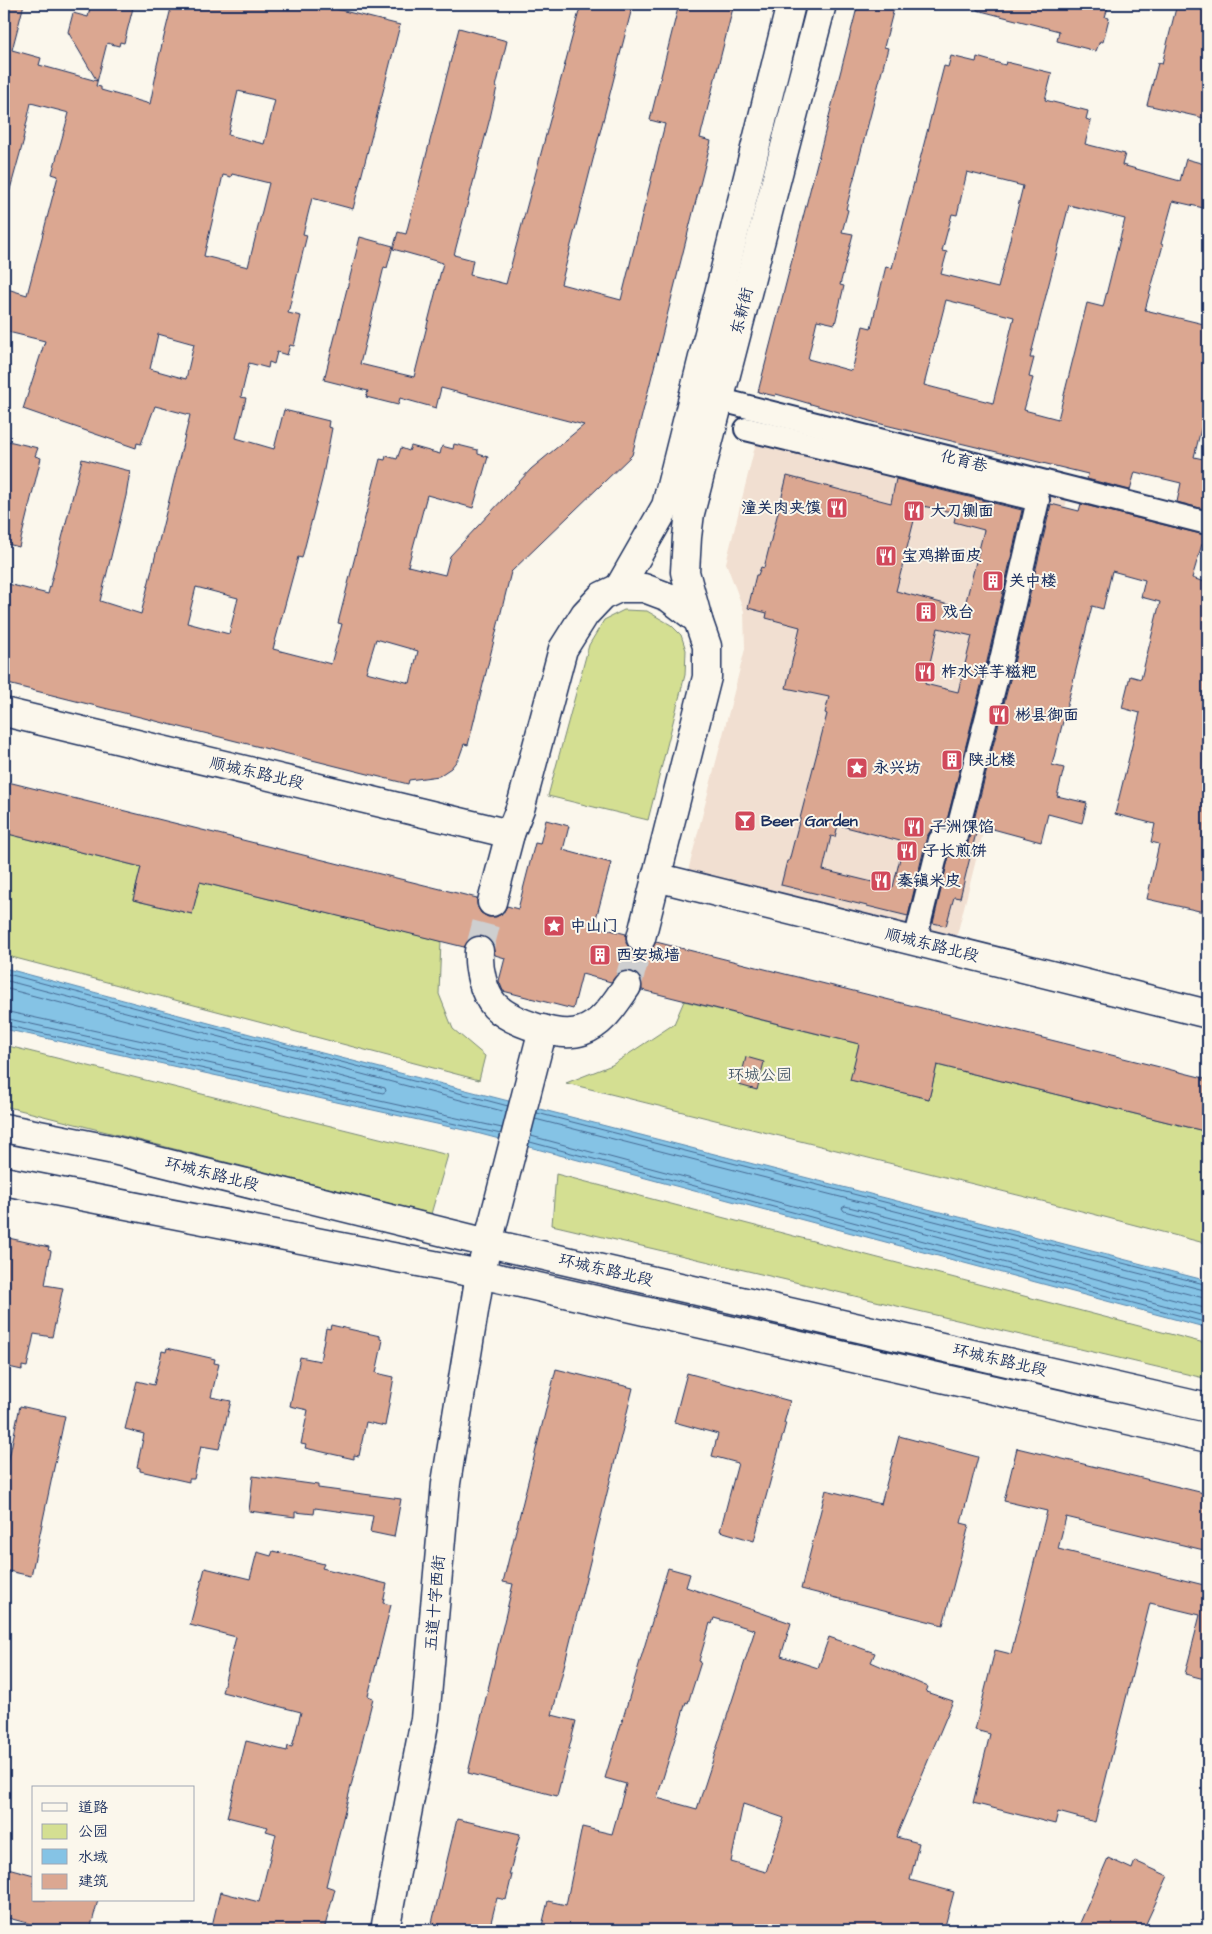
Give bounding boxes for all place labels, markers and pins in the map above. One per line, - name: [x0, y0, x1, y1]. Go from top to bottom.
- restaurant icon: 潼关肉夹馍: [825, 496, 849, 520]
- place label: 潼关肉夹馍: [741, 497, 821, 519]
- restaurant icon: 大刀铡面: [902, 499, 926, 523]
- place label: 大刀铡面: [930, 500, 994, 522]
- restaurant icon: 宝鸡擀面皮: [874, 544, 898, 568]
- place label: 宝鸡擀面皮: [902, 545, 982, 567]
- building icon: 关中楼: [981, 569, 1005, 593]
- place label: 关中楼: [1009, 570, 1057, 592]
- building icon: 戏台: [914, 600, 938, 624]
- place label: 戏台: [942, 601, 974, 623]
- restaurant icon: 柞水洋芋糍粑: [913, 660, 937, 684]
- place label: 柞水洋芋糍粑: [941, 661, 1037, 683]
- restaurant icon: 彬县御面: [987, 703, 1011, 727]
- place label: 彬县御面: [1015, 704, 1079, 726]
- building icon: 陕北楼: [940, 748, 964, 772]
- place label: 陕北楼: [968, 749, 1016, 771]
- place icon: 永兴坊: [845, 756, 869, 780]
- place label: 永兴坊: [873, 757, 921, 779]
- bar icon: Beer Garden: [733, 809, 757, 833]
- place label: Beer Garden: [761, 810, 858, 832]
- restaurant icon: 子洲馃馅: [902, 815, 926, 839]
- place label: 子洲馃馅: [930, 816, 994, 838]
- restaurant icon: 子长煎饼: [895, 839, 919, 863]
- place label: 子长煎饼: [923, 840, 987, 862]
- restaurant icon: 秦镇米皮: [869, 869, 893, 893]
- place label: 秦镇米皮: [897, 870, 961, 892]
- place icon: 中山门: [542, 914, 566, 938]
- place label: 中山门: [570, 915, 618, 937]
- building icon: 西安城墙: [588, 943, 612, 967]
- place label: 西安城墙: [616, 944, 680, 966]

